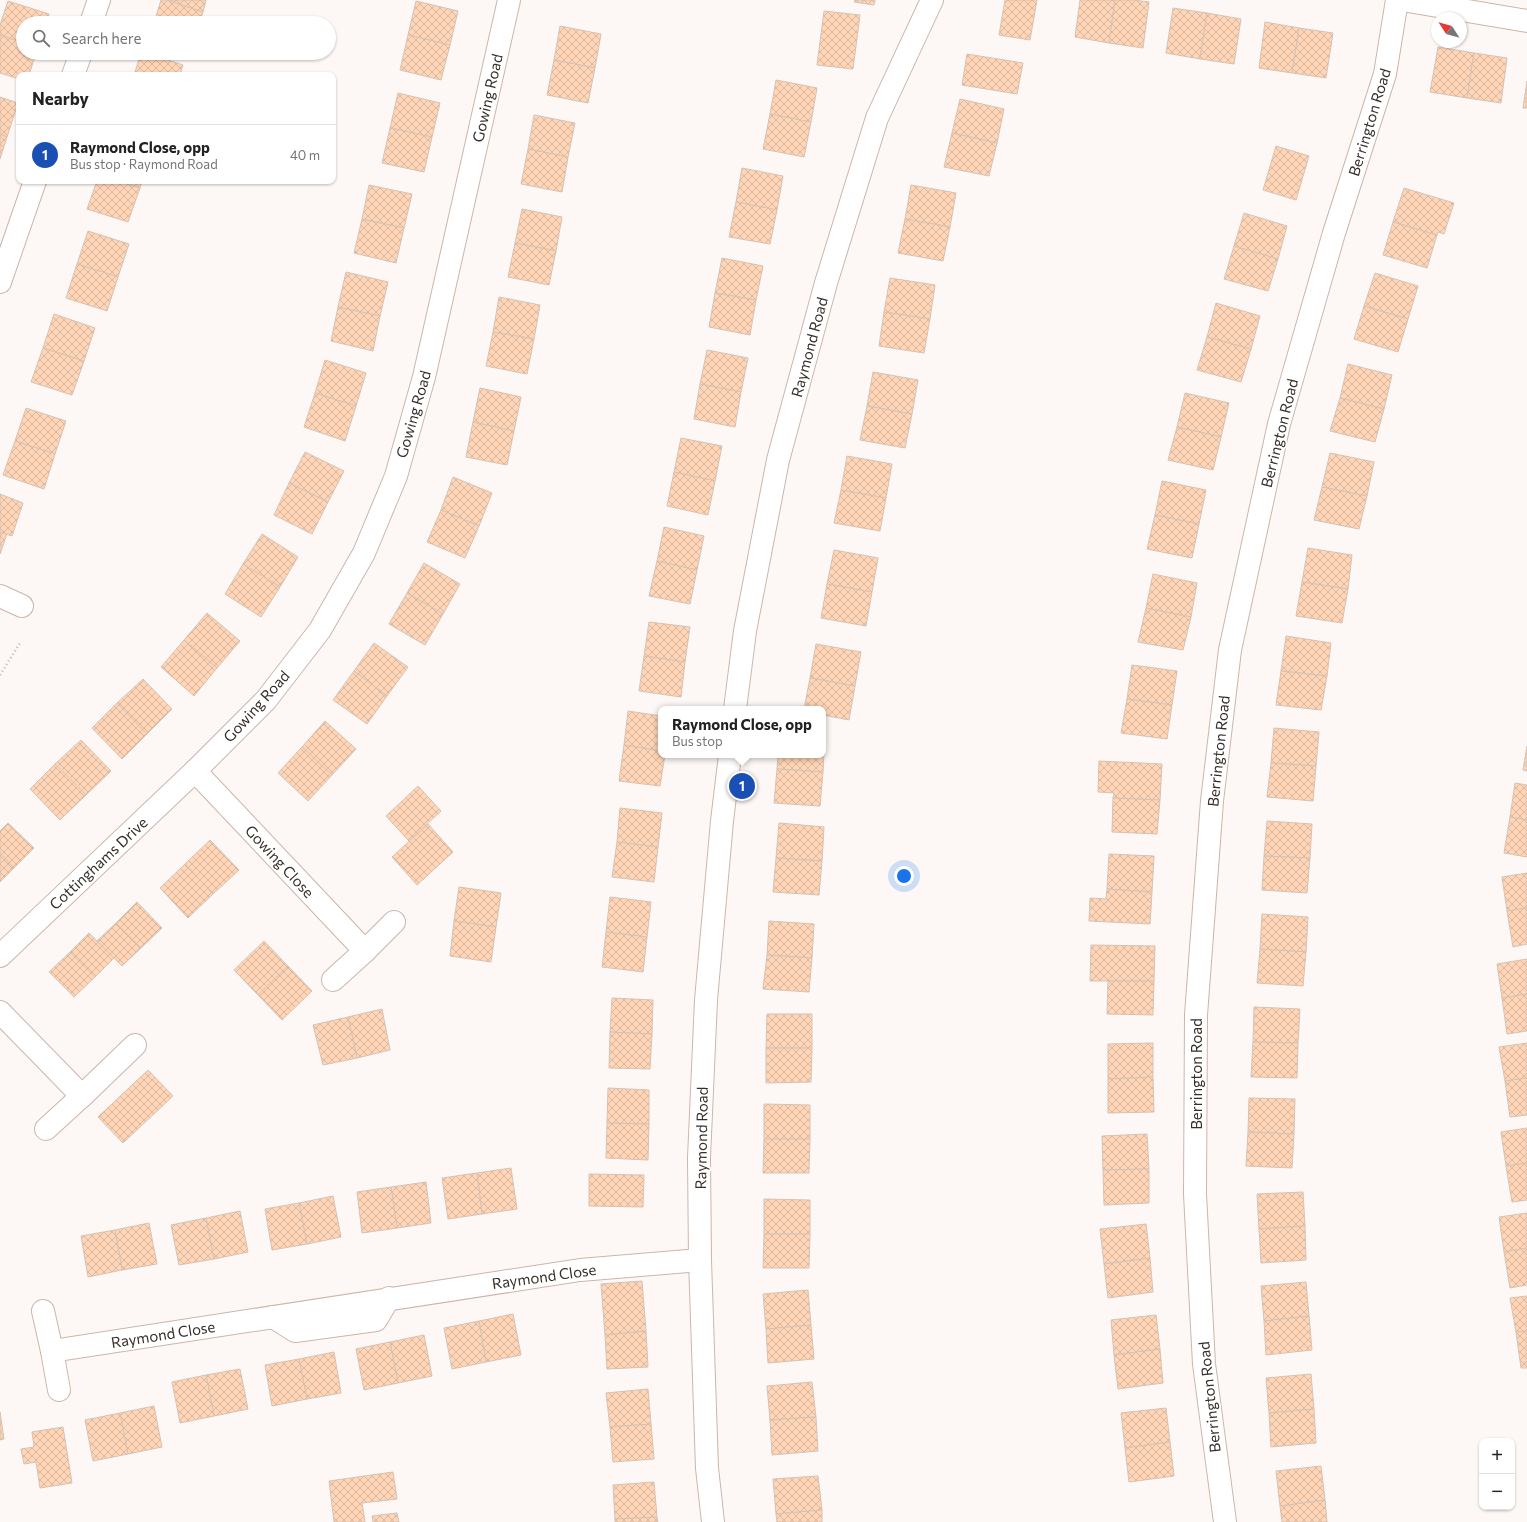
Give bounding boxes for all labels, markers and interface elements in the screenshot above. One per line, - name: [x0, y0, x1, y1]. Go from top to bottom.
- north arrow: [1431, 12, 1467, 48]
- search box: [16, 16, 336, 60]
- icon: search: [30, 27, 52, 49]
- text: Search here: [62, 29, 141, 47]
- street label: Gowing Road: [468, 52, 506, 144]
- street label: Berrington Road: [1344, 66, 1394, 178]
- text: Nearby: [32, 88, 89, 109]
- text: Raymond Close, opp: [70, 138, 210, 156]
- text: 1: [42, 147, 48, 163]
- text: 40 m: [290, 147, 320, 163]
- text: Bus stop · Raymond Road: [70, 156, 218, 172]
- street label: Raymond Road: [787, 295, 831, 399]
- street label: Gowing Road: [392, 368, 434, 460]
- street label: Berrington Road: [1257, 377, 1301, 489]
- street label: Gowing Road: [219, 666, 293, 746]
- street label: Berrington Road: [1203, 695, 1233, 807]
- popup: [658, 706, 826, 758]
- text: Raymond Close, opp: [672, 715, 812, 733]
- text: Bus stop: [672, 733, 723, 749]
- pin: 1: [729, 771, 755, 801]
- street label: Cottinghams Drive: [45, 813, 151, 913]
- street label: Gowing Close: [242, 821, 318, 901]
- your location: [894, 866, 914, 886]
- street label: Berrington Road: [1187, 1018, 1205, 1130]
- street label: Raymond Road: [691, 1087, 711, 1189]
- street label: Raymond Close: [491, 1260, 597, 1292]
- street label: Raymond Close: [110, 1317, 216, 1351]
- street label: Berrington Road: [1194, 1341, 1224, 1453]
- map controls: [1479, 1438, 1515, 1510]
- button: +: [1479, 1438, 1515, 1474]
- button: −: [1479, 1474, 1515, 1510]

